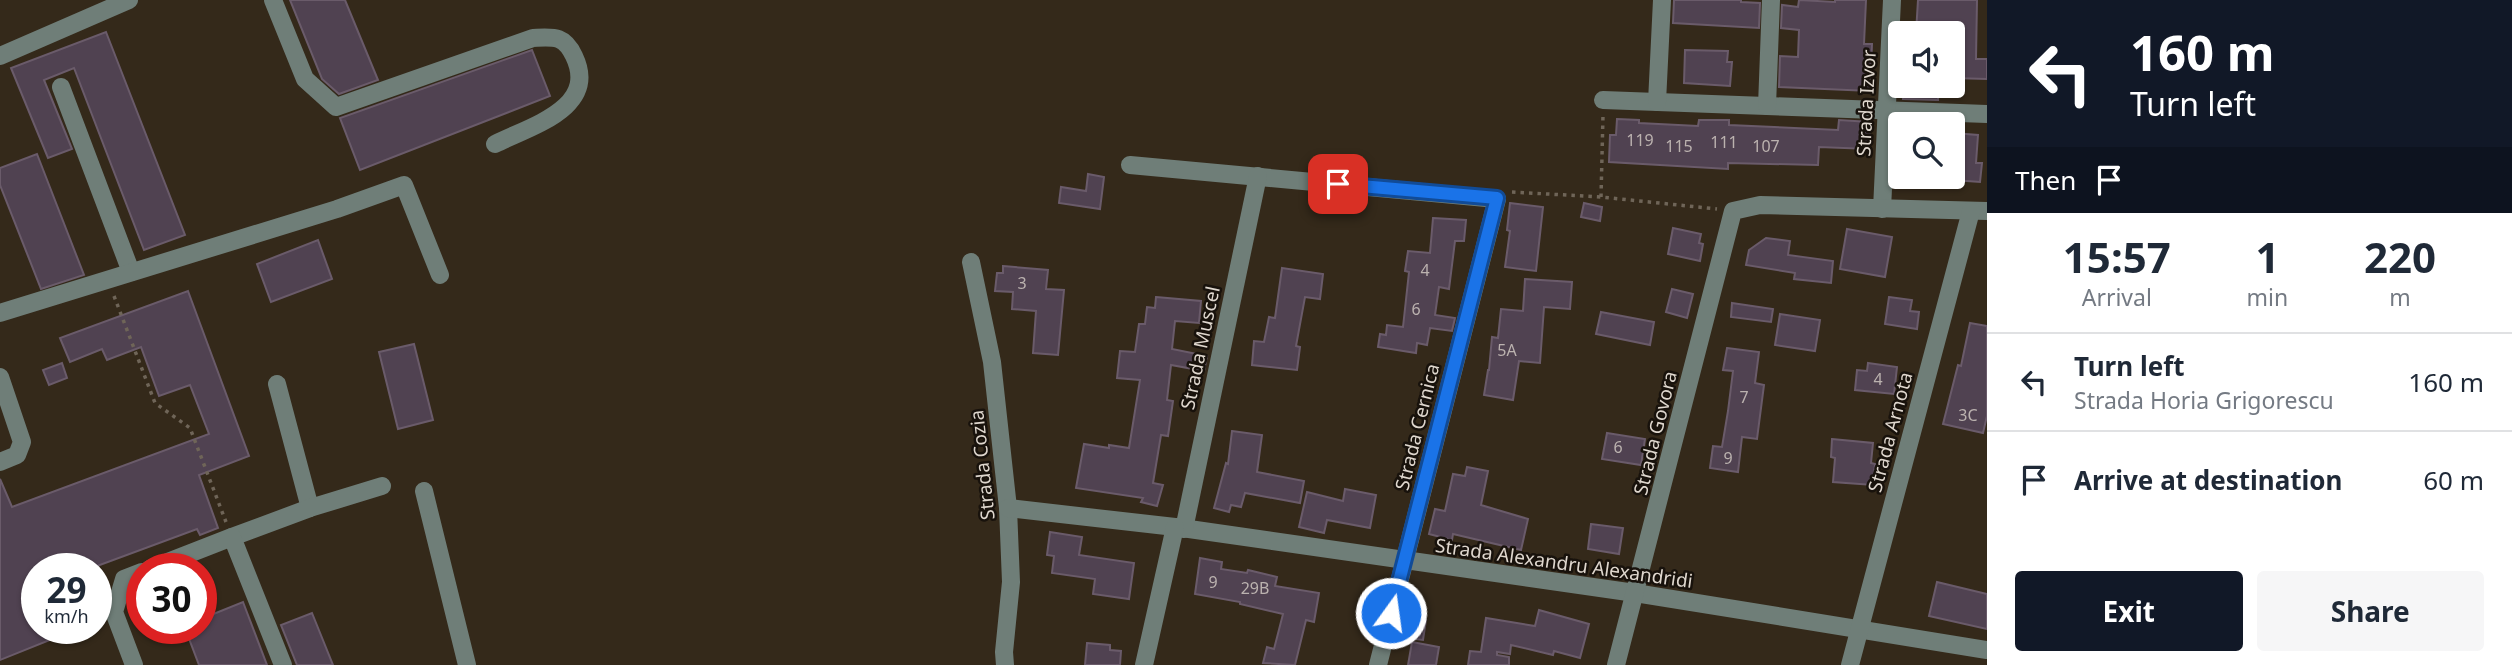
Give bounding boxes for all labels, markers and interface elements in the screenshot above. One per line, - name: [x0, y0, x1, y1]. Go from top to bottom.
- text: 160 m: [2130, 19, 2275, 85]
- map controls: [1888, 21, 1965, 189]
- button: sound: [1888, 21, 1965, 98]
- icon: left: [2015, 28, 2106, 119]
- street label: Strada Izvor: [1850, 49, 1882, 157]
- text: Turn left: [2130, 82, 2256, 125]
- button: search: [1888, 112, 1965, 189]
- house number: 119: [1626, 129, 1654, 151]
- house number: 111: [1710, 131, 1738, 153]
- house number: 115: [1665, 135, 1693, 157]
- house number: 107: [1752, 135, 1780, 157]
- pin: [1308, 154, 1368, 214]
- icon: arrive: [2090, 161, 2128, 199]
- text: Then: [2015, 162, 2076, 198]
- icon: arrive: [1319, 165, 1357, 203]
- text: 15:57: [2063, 228, 2171, 285]
- text: 1: [2255, 228, 2279, 285]
- text: 220: [2364, 228, 2436, 285]
- house number: 4: [1420, 259, 1430, 281]
- house number: 3: [1017, 272, 1027, 294]
- text: Arrival: [2082, 281, 2152, 313]
- text: min: [2247, 281, 2288, 313]
- text: m: [2389, 281, 2411, 313]
- street label: Strada Muscel: [1174, 284, 1226, 412]
- house number: 6: [1411, 298, 1421, 320]
- house number: 5A: [1497, 339, 1517, 361]
- text: Turn left: [2074, 348, 2185, 384]
- street label: Strada Cernica: [1389, 361, 1445, 493]
- icon: left: [2015, 363, 2053, 401]
- text: 160 m: [2408, 364, 2484, 400]
- street label: Strada Govora: [1627, 368, 1683, 498]
- house number: 4: [1873, 368, 1883, 390]
- street label: Strada Arnota: [1861, 369, 1919, 495]
- text: Strada Horia Grigorescu: [2074, 384, 2334, 416]
- house number: 7: [1739, 386, 1749, 408]
- house number: 3C: [1958, 404, 1978, 426]
- street label: Strada Cozia: [963, 409, 1001, 521]
- house number: 6: [1613, 436, 1623, 458]
- house number: 9: [1723, 447, 1733, 469]
- icon: arrive: [2015, 461, 2053, 499]
- text: Arrive at destination: [2074, 462, 2343, 498]
- text: 60 m: [2423, 462, 2484, 498]
- street label: Strada Alexandru Alexandridi: [1434, 532, 1694, 594]
- speed limit sign: 30: [126, 553, 217, 644]
- text: 29: [46, 566, 87, 613]
- house number: 9: [1208, 571, 1218, 593]
- button: Exit: [2015, 571, 2243, 651]
- button: Share: [2257, 571, 2484, 651]
- position arrow: [1354, 576, 1428, 650]
- house number: 29B: [1241, 577, 1269, 599]
- text: km/h: [44, 604, 89, 628]

